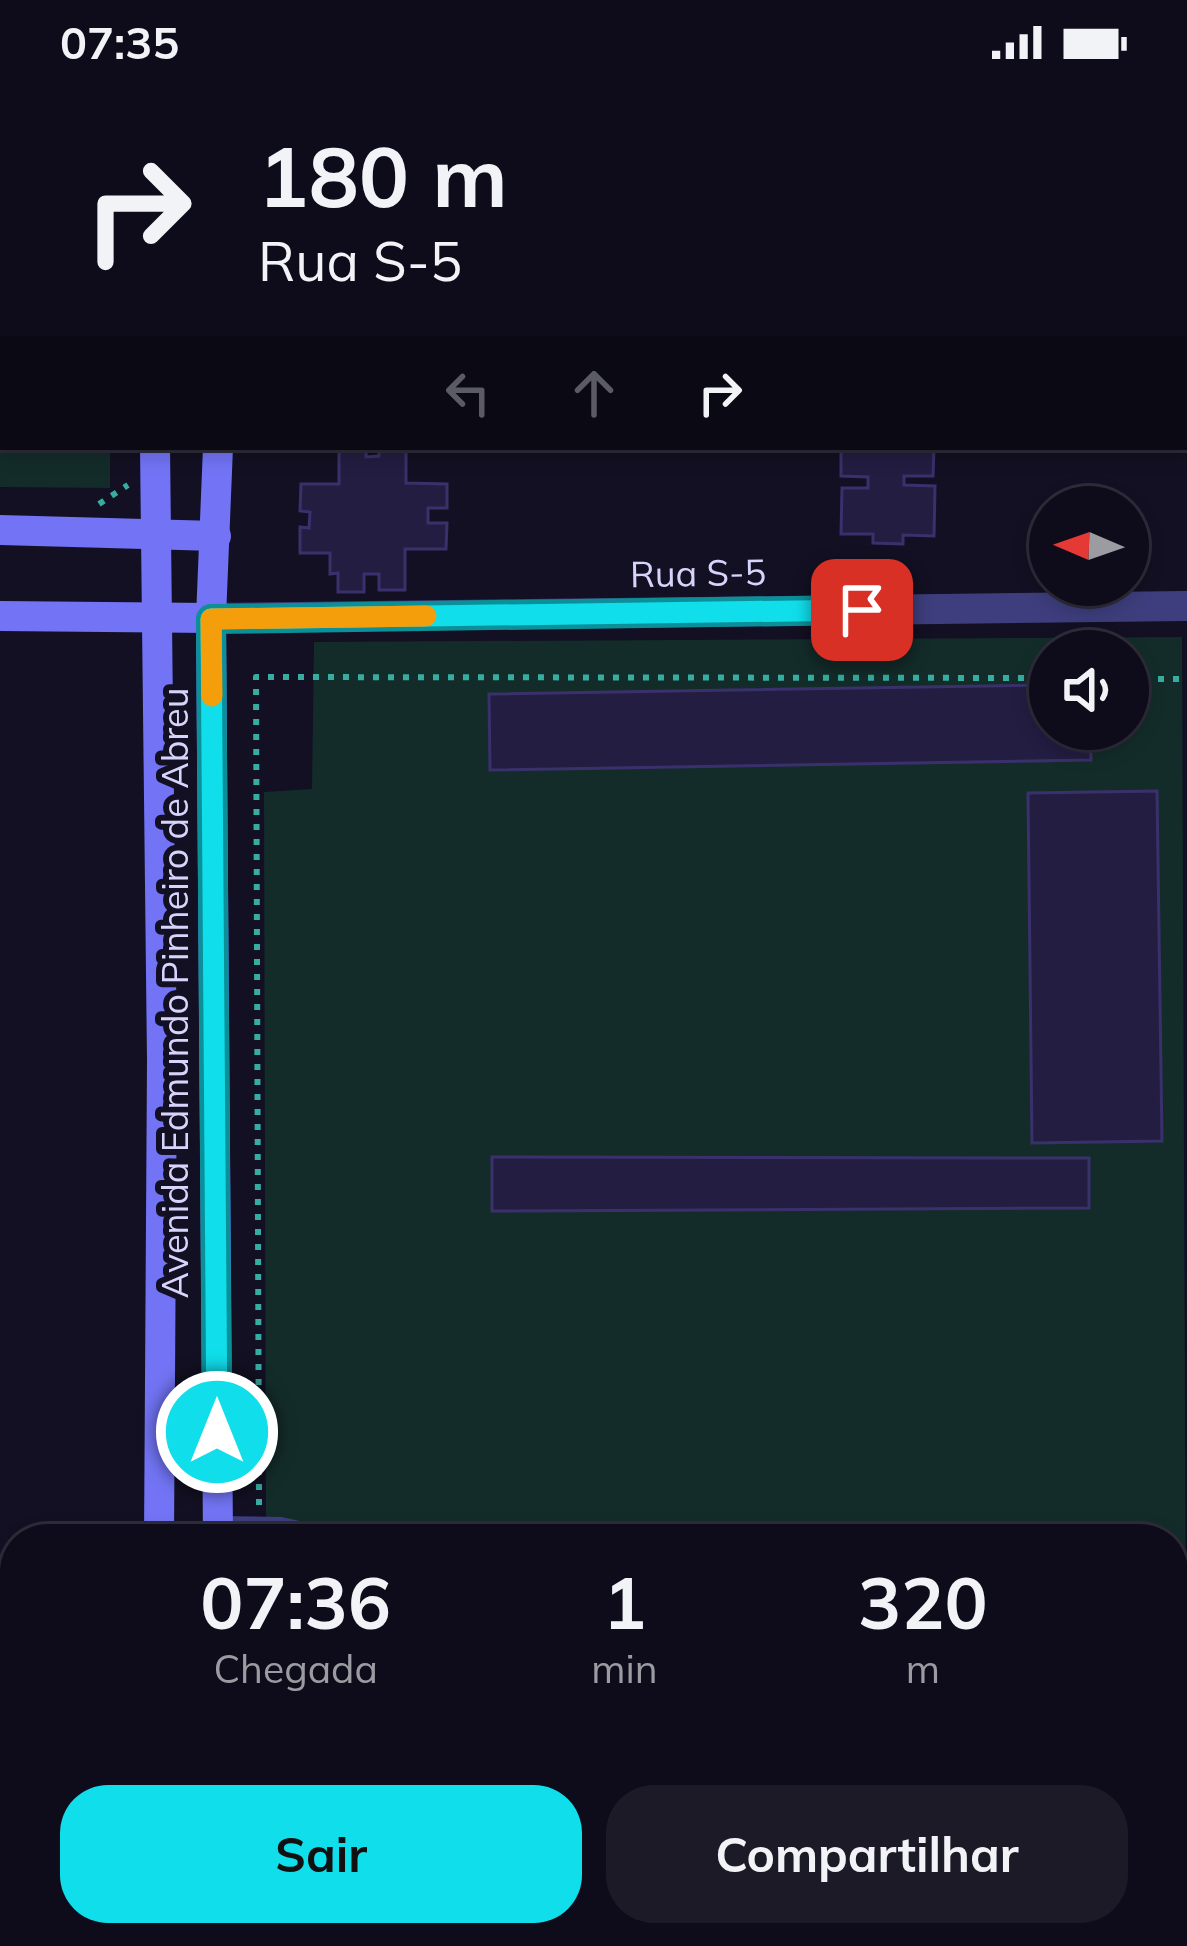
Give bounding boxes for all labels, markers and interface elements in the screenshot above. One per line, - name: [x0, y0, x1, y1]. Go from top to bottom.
- text: 07:35: [60, 14, 179, 70]
- text: 180 m: [258, 123, 508, 228]
- icon: right: [60, 132, 216, 288]
- text: Rua S-5: [258, 227, 462, 295]
- icon: left: [435, 360, 501, 426]
- icon: ahead: [561, 360, 627, 426]
- icon: right: [687, 360, 753, 426]
- north arrow: [1029, 486, 1149, 606]
- map controls: [1029, 486, 1149, 750]
- street label: Rua S-5: [630, 549, 766, 596]
- pin: [811, 559, 913, 661]
- icon: arrive: [829, 577, 895, 643]
- button: sound: [1029, 630, 1149, 750]
- street label: Avenida Edmundo Pinheiro de Abreu: [152, 688, 197, 1298]
- position arrow: [154, 1369, 280, 1495]
- text: 07:36: [200, 1557, 391, 1647]
- text: 1: [603, 1557, 646, 1647]
- text: 320: [858, 1557, 988, 1647]
- text: Chegada: [213, 1644, 378, 1693]
- text: min: [591, 1644, 658, 1693]
- text: m: [906, 1644, 940, 1693]
- button: Sair: [60, 1785, 582, 1923]
- button: Compartilhar: [606, 1785, 1128, 1923]

